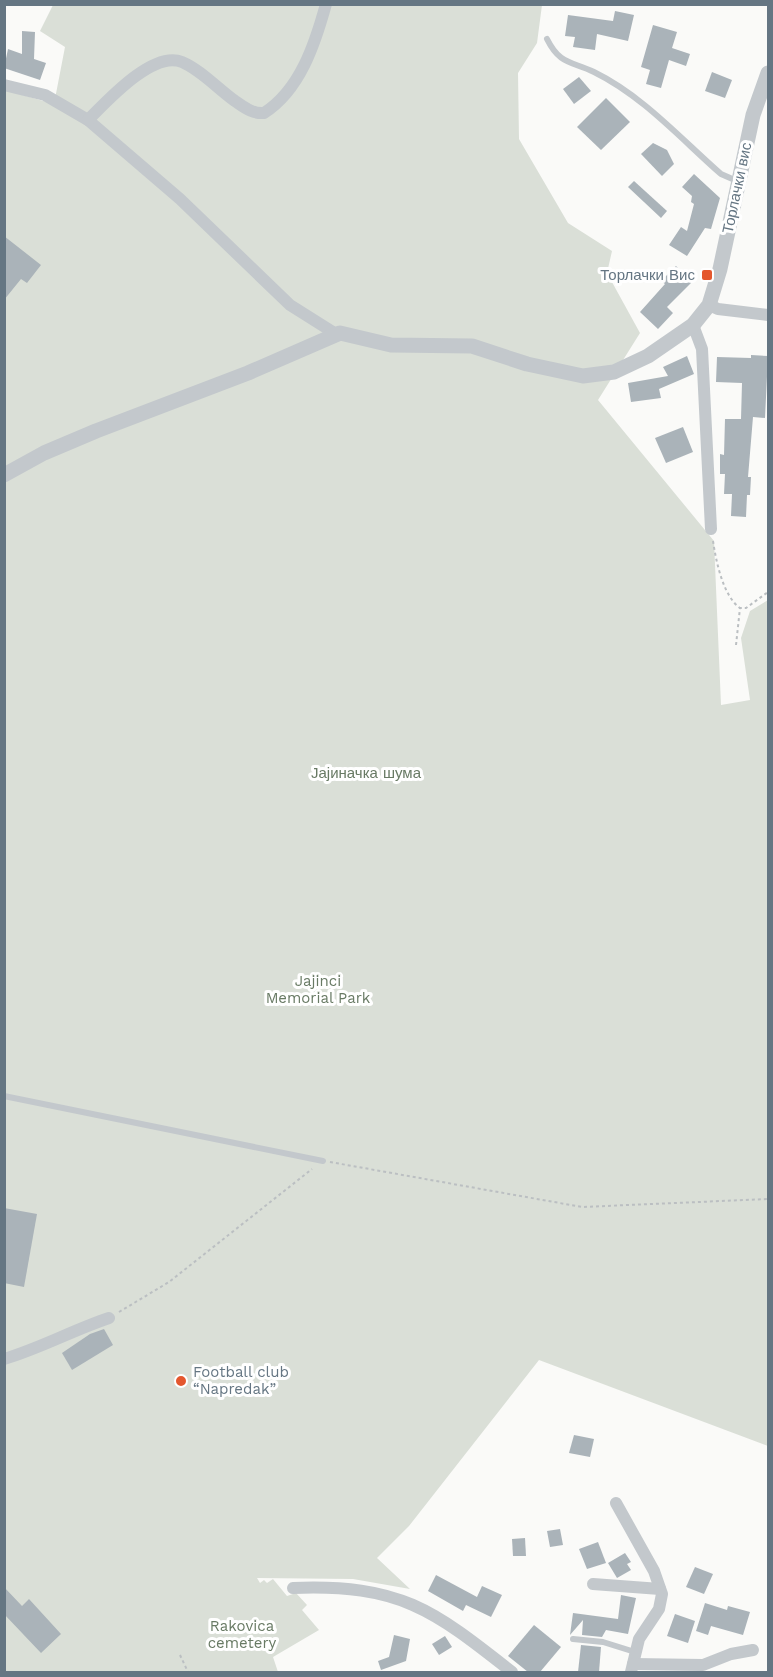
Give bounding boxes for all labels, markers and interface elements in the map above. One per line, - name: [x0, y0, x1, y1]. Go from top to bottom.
- street label: Торлачки вис: [719, 140, 756, 235]
- place label: Торлачки Вис: [600, 266, 695, 284]
- marker: Торлачки Вис: [700, 268, 714, 282]
- park label: Јајиначка шума: [311, 764, 422, 782]
- park label: Jajinci Memorial Park: [266, 972, 371, 1007]
- place label: Football club “Napredak”: [193, 1363, 289, 1398]
- marker: Football club “Napredak”: [174, 1374, 188, 1388]
- park label: Rakovica cemetery: [208, 1617, 277, 1652]

